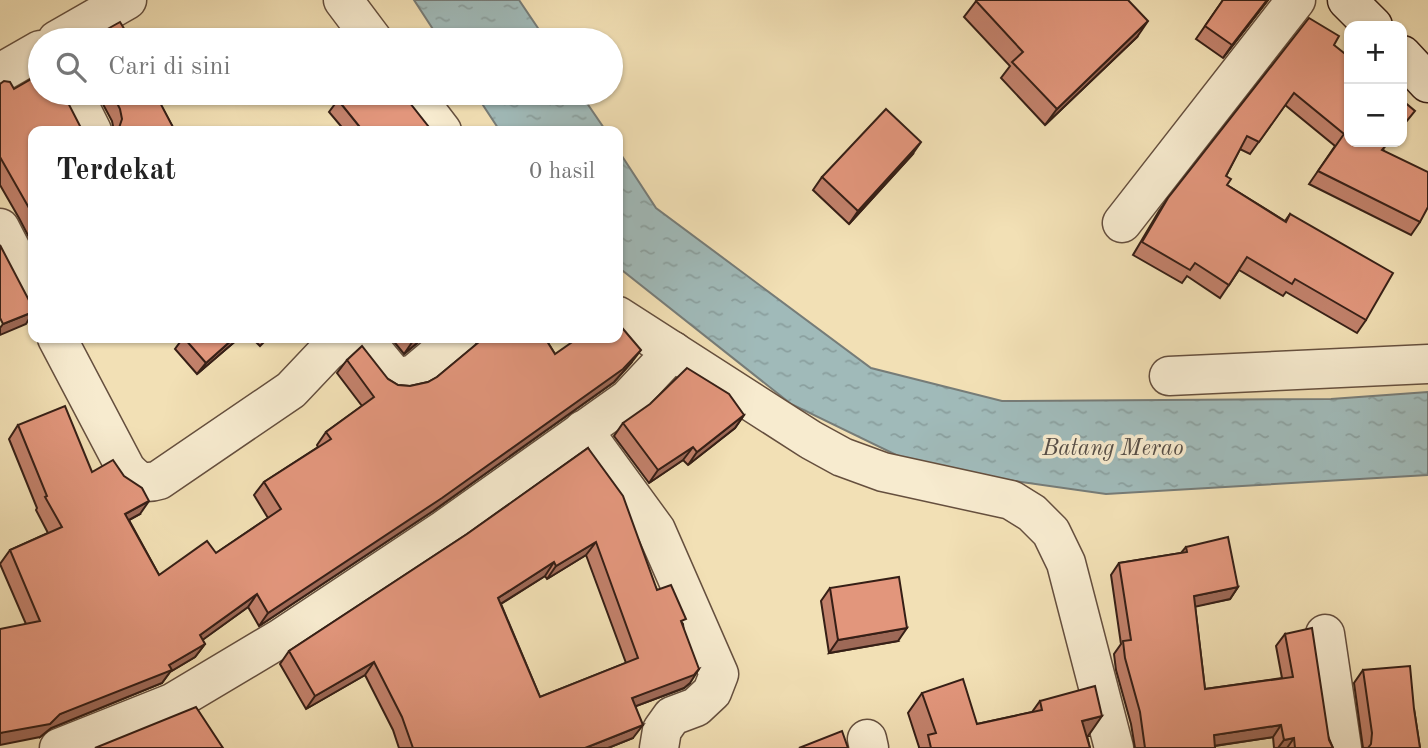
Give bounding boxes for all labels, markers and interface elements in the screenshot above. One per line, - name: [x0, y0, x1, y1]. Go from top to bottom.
- map controls: [1344, 21, 1407, 147]
- button: +: [1344, 21, 1407, 84]
- search box: [28, 28, 623, 105]
- icon: search: [52, 48, 90, 86]
- text: Cari di sini: [108, 54, 230, 80]
- button: −: [1344, 84, 1407, 147]
- text: Terdekat: [56, 156, 176, 186]
- text: 0 hasil: [529, 160, 595, 183]
- water label: Batang Merao: [1041, 437, 1184, 461]

